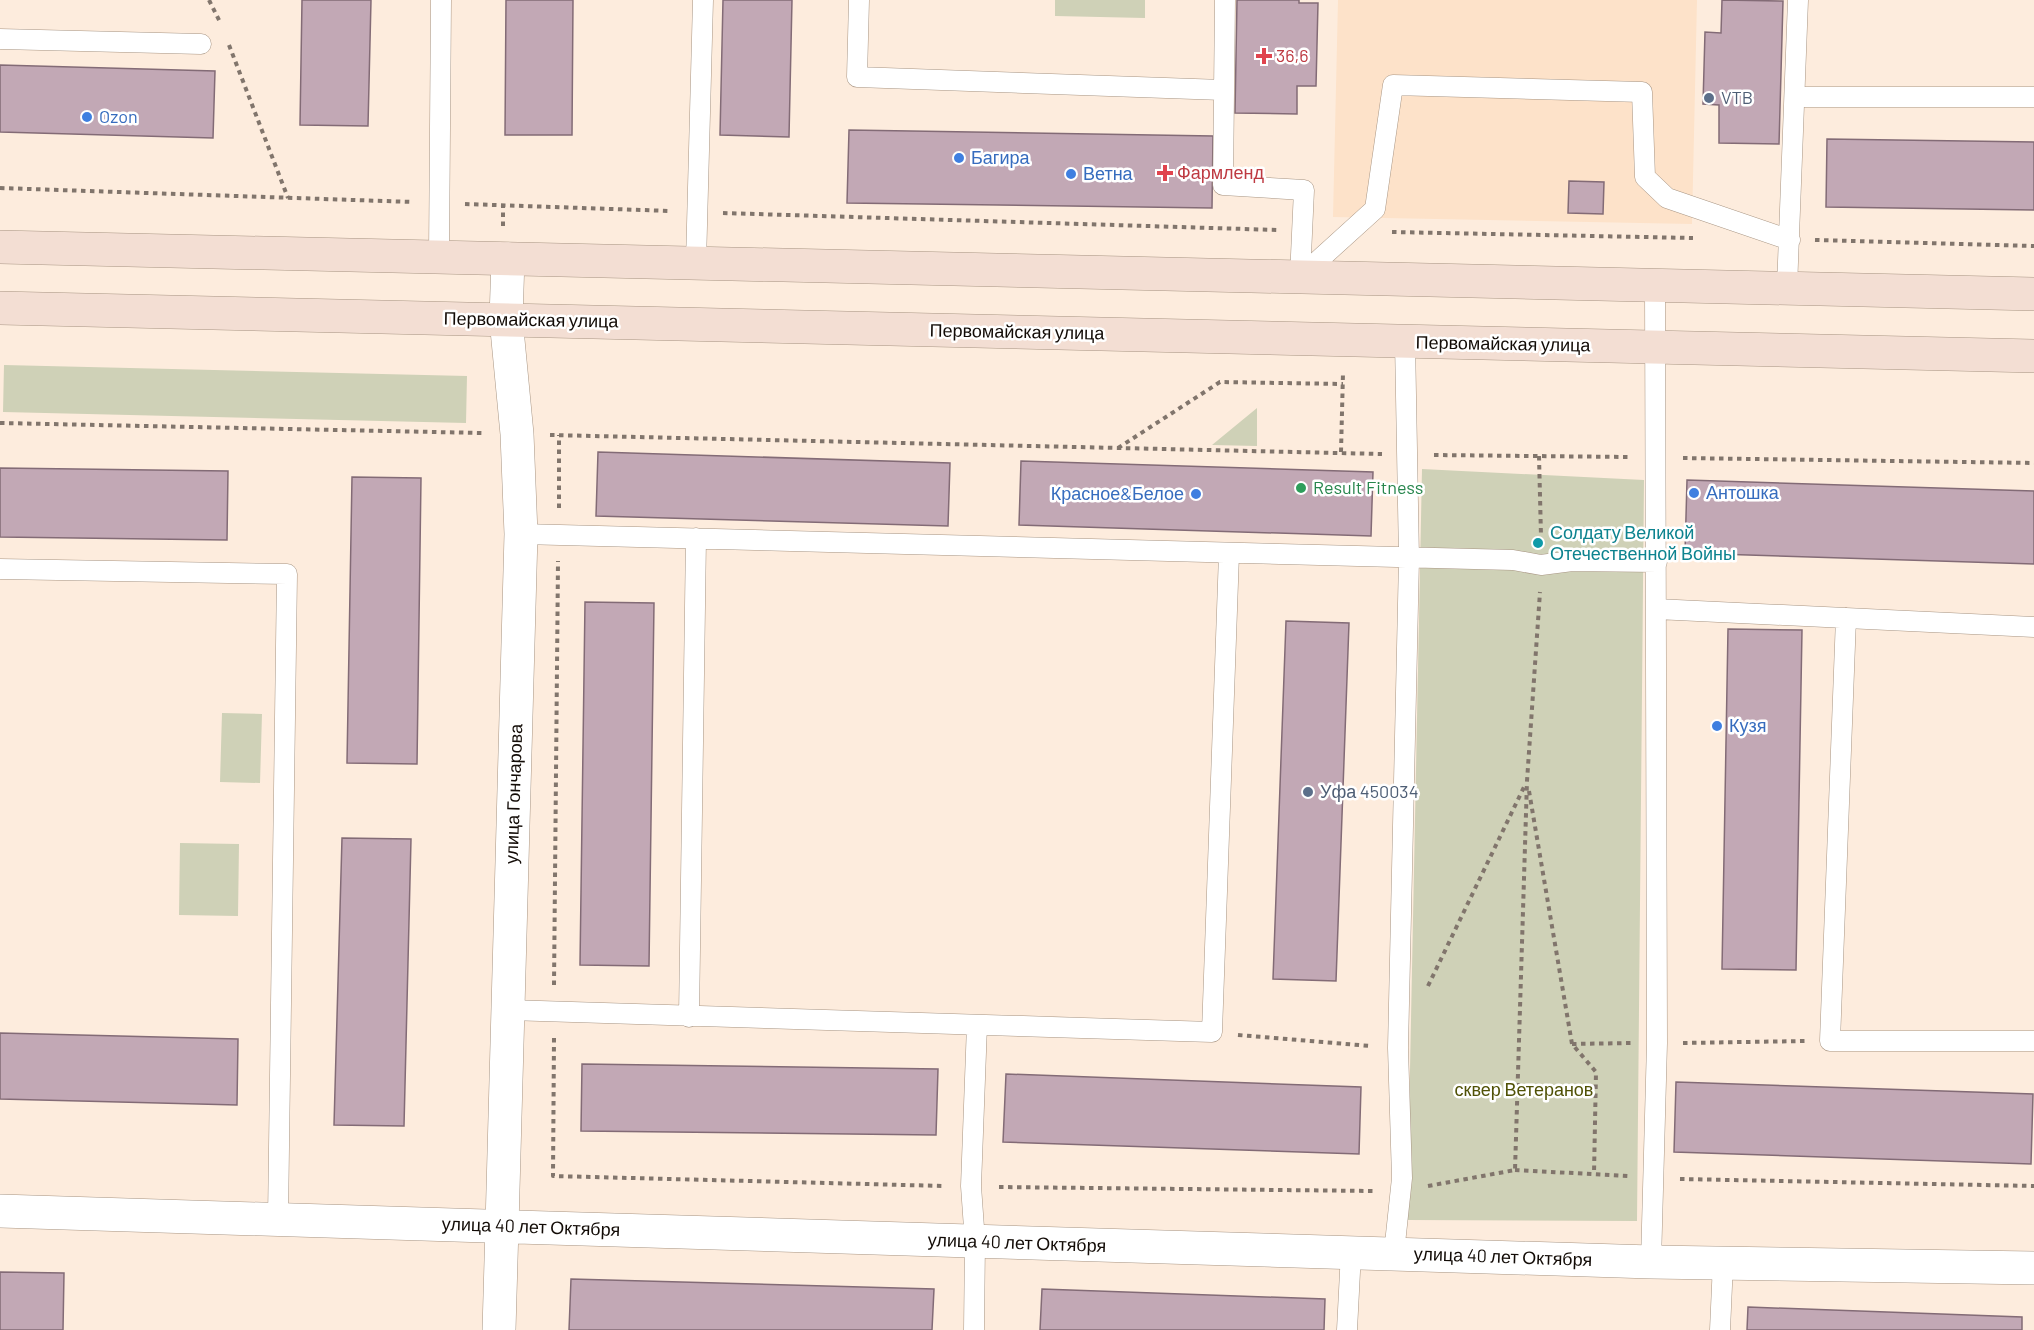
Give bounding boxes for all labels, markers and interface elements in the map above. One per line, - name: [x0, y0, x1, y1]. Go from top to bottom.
- place label: 36,6: [1276, 44, 1309, 66]
- marker: 36,6: [1257, 49, 1271, 63]
- place label: VTB: [1721, 86, 1753, 108]
- marker: VTB: [1702, 91, 1716, 105]
- place label: Ozon: [99, 105, 138, 127]
- marker: Ozon: [80, 110, 94, 124]
- place label: Багира: [971, 146, 1030, 168]
- marker: Багира: [952, 151, 966, 165]
- place label: Фармленд: [1177, 161, 1265, 183]
- place label: Ветна: [1083, 162, 1134, 184]
- marker: Фармленд: [1158, 166, 1172, 180]
- marker: Ветна: [1064, 167, 1078, 181]
- street label: Первомайская улица: [443, 306, 620, 332]
- street label: Первомайская улица: [929, 318, 1106, 344]
- street label: Первомайская улица: [1415, 330, 1592, 356]
- place label: Result Fitness: [1313, 476, 1423, 498]
- marker: Result Fitness: [1294, 481, 1308, 495]
- place label: Антошка: [1706, 481, 1780, 503]
- place label: Красное&Белое: [1051, 482, 1184, 504]
- marker: Антошка: [1687, 486, 1701, 500]
- marker: Красное&Белое: [1189, 487, 1203, 501]
- place label: Солдату Великой Отечественной Войны: [1550, 521, 1736, 564]
- marker: Солдату Великой Отечественной Войны: [1531, 536, 1545, 550]
- place label: Кузя: [1729, 714, 1767, 736]
- marker: Кузя: [1710, 719, 1724, 733]
- street label: улица Гончарова: [500, 722, 526, 864]
- place label: Уфа 450034: [1320, 780, 1419, 802]
- marker: Уфа 450034: [1301, 785, 1315, 799]
- park label: сквер Ветеранов: [1455, 1078, 1593, 1100]
- street label: улица 40 лет Октября: [441, 1212, 621, 1240]
- street label: улица 40 лет Октября: [927, 1228, 1107, 1256]
- street label: улица 40 лет Октября: [1413, 1242, 1593, 1270]

